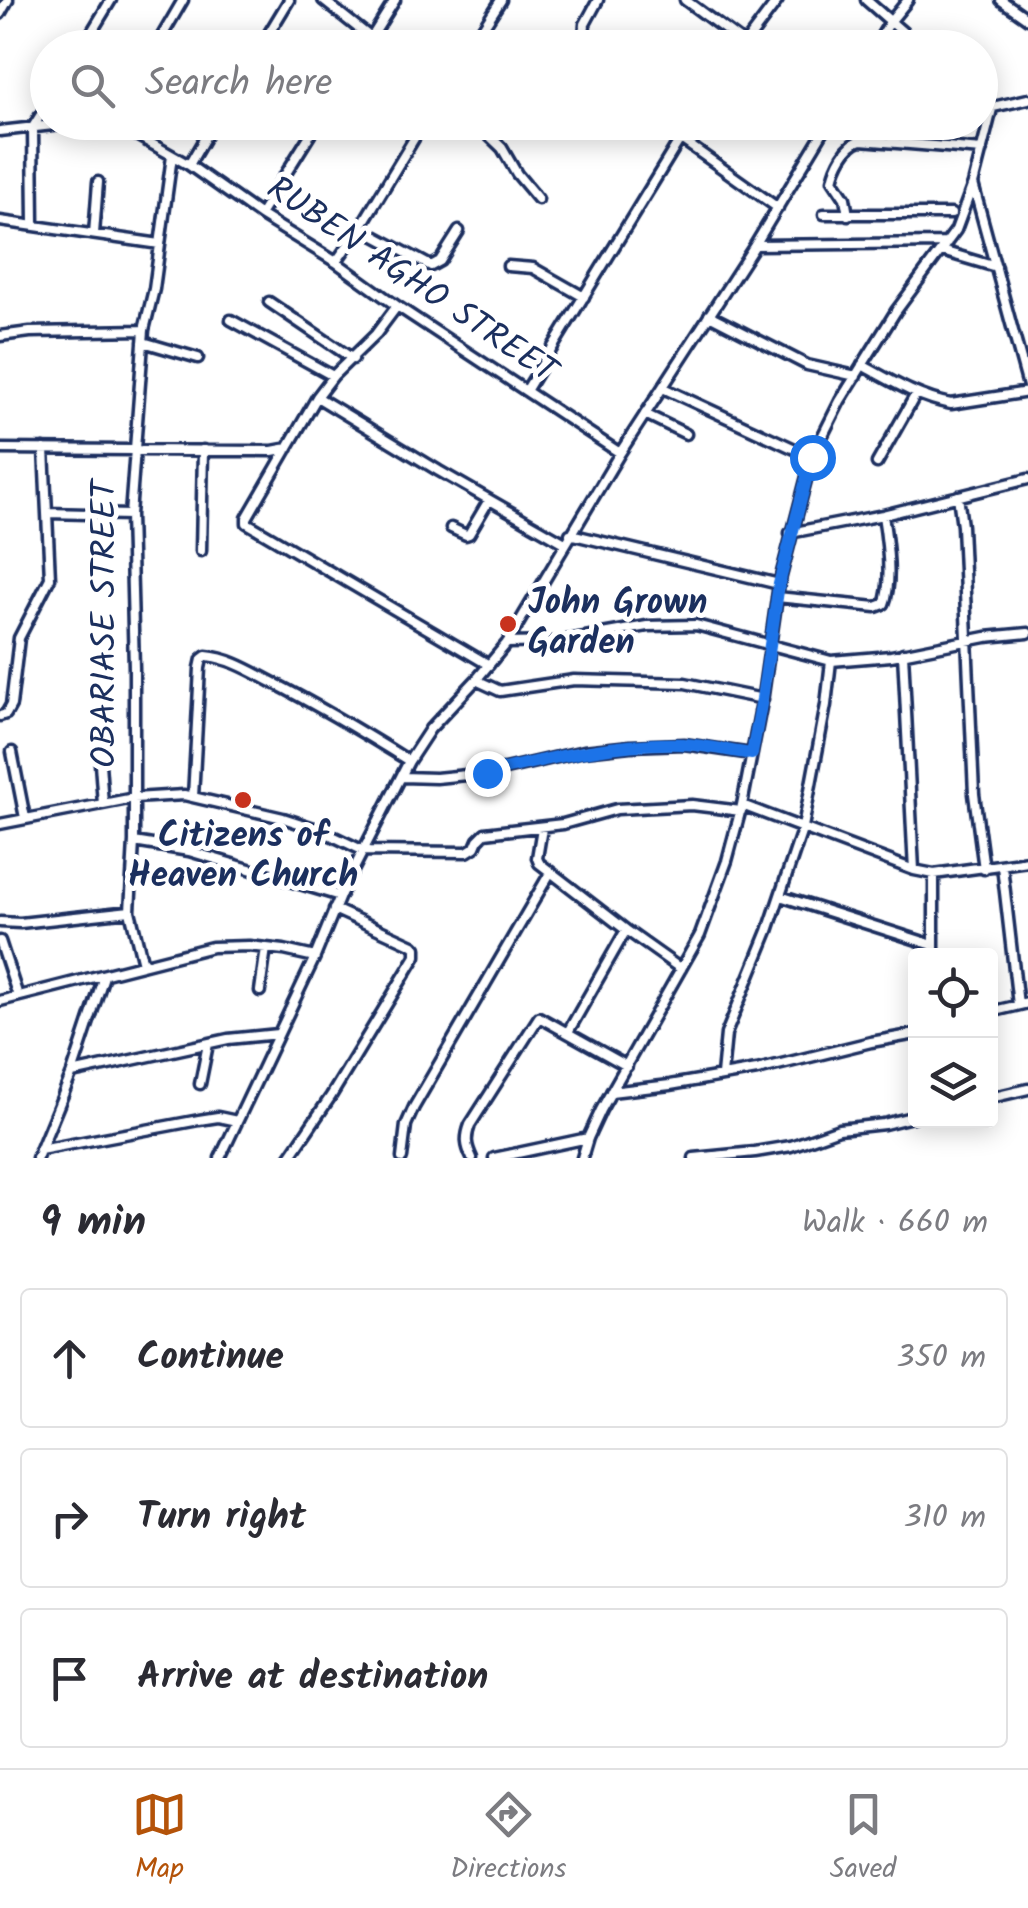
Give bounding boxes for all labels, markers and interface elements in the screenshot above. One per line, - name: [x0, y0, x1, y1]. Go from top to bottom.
- search box: [30, 30, 998, 140]
- text: Search here: [145, 55, 332, 115]
- icon: search: [65, 58, 120, 113]
- street label: RUBEN AGHO STREET: [254, 162, 571, 401]
- route start: [790, 435, 836, 481]
- street label: OBARIASE STREET: [78, 477, 134, 768]
- place label: John Grown Garden: [528, 576, 707, 672]
- marker: John Grown Garden: [497, 613, 519, 635]
- route end: [465, 751, 511, 797]
- marker: Citizens of Heaven Church: [232, 789, 254, 811]
- place label: Citizens of Heaven Church: [128, 809, 358, 905]
- map controls: [908, 948, 998, 1128]
- button: locate: [908, 948, 998, 1038]
- button: layers: [908, 1038, 998, 1128]
- text: 9 min: [40, 1190, 146, 1257]
- text: Walk · 660 m: [802, 1198, 988, 1249]
- text: Continue: [137, 1328, 284, 1388]
- icon: ahead: [42, 1331, 97, 1386]
- text: 350 m: [896, 1333, 986, 1384]
- text: Turn right: [137, 1488, 306, 1548]
- icon: right: [42, 1491, 97, 1546]
- text: 310 m: [903, 1493, 986, 1544]
- text: Arrive at destination: [137, 1648, 488, 1708]
- icon: arrive: [42, 1651, 97, 1706]
- tab: Map: [132, 1787, 187, 1892]
- tab: Directions: [450, 1787, 566, 1892]
- tab: Saved: [830, 1787, 896, 1892]

